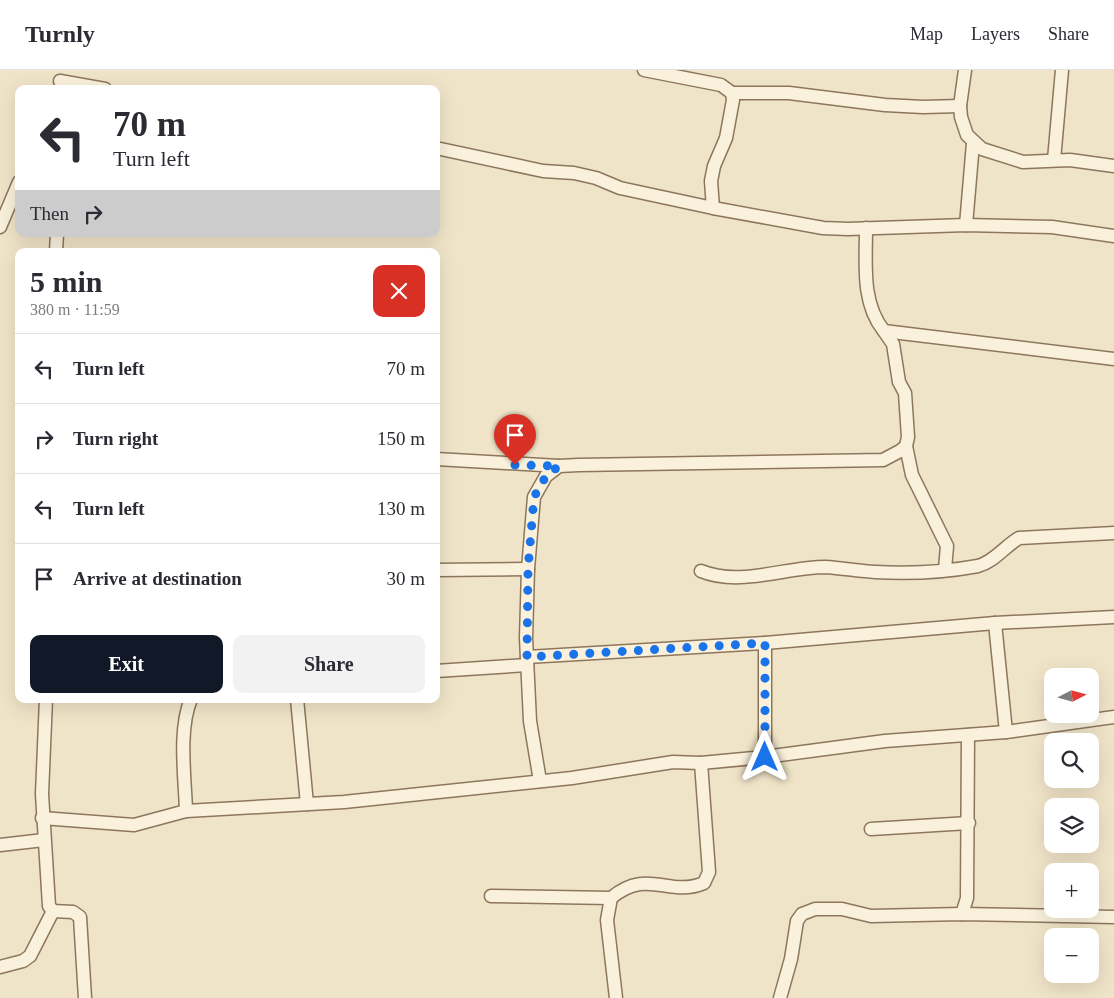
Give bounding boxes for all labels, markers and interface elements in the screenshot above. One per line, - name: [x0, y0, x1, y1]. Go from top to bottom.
- text: Turnly: [25, 21, 95, 47]
- text: Map: [910, 24, 943, 44]
- text: Layers: [971, 24, 1020, 44]
- text: Share: [1048, 24, 1089, 44]
- icon: left: [30, 105, 95, 170]
- text: 70 m: [113, 105, 186, 144]
- text: Turn left: [113, 146, 190, 171]
- icon: right: [79, 200, 107, 228]
- text: Then: [30, 203, 69, 224]
- text: 5 min: [30, 265, 103, 298]
- button: close: [373, 265, 425, 317]
- text: 380 m · 11:59: [30, 301, 120, 318]
- icon: left: [30, 355, 58, 383]
- text: Turn left: [73, 358, 145, 379]
- text: 70 m: [386, 358, 425, 379]
- pin: [494, 414, 536, 465]
- icon: arrive: [501, 421, 529, 449]
- icon: right: [30, 425, 58, 453]
- text: Turn right: [73, 428, 158, 449]
- text: 150 m: [377, 428, 425, 449]
- icon: left: [30, 495, 58, 523]
- text: Turn left: [73, 498, 145, 519]
- text: 130 m: [377, 498, 425, 519]
- icon: arrive: [30, 565, 58, 593]
- text: Arrive at destination: [73, 568, 242, 589]
- text: 30 m: [386, 568, 425, 589]
- button: Exit: [30, 635, 223, 693]
- button: Share: [233, 635, 425, 693]
- north arrow: [1044, 668, 1099, 722]
- map controls: [1044, 668, 1099, 983]
- position arrow: [738, 730, 790, 782]
- button: search: [1044, 733, 1099, 788]
- button: layers: [1044, 798, 1099, 853]
- button: +: [1044, 863, 1099, 918]
- button: −: [1044, 928, 1099, 983]

